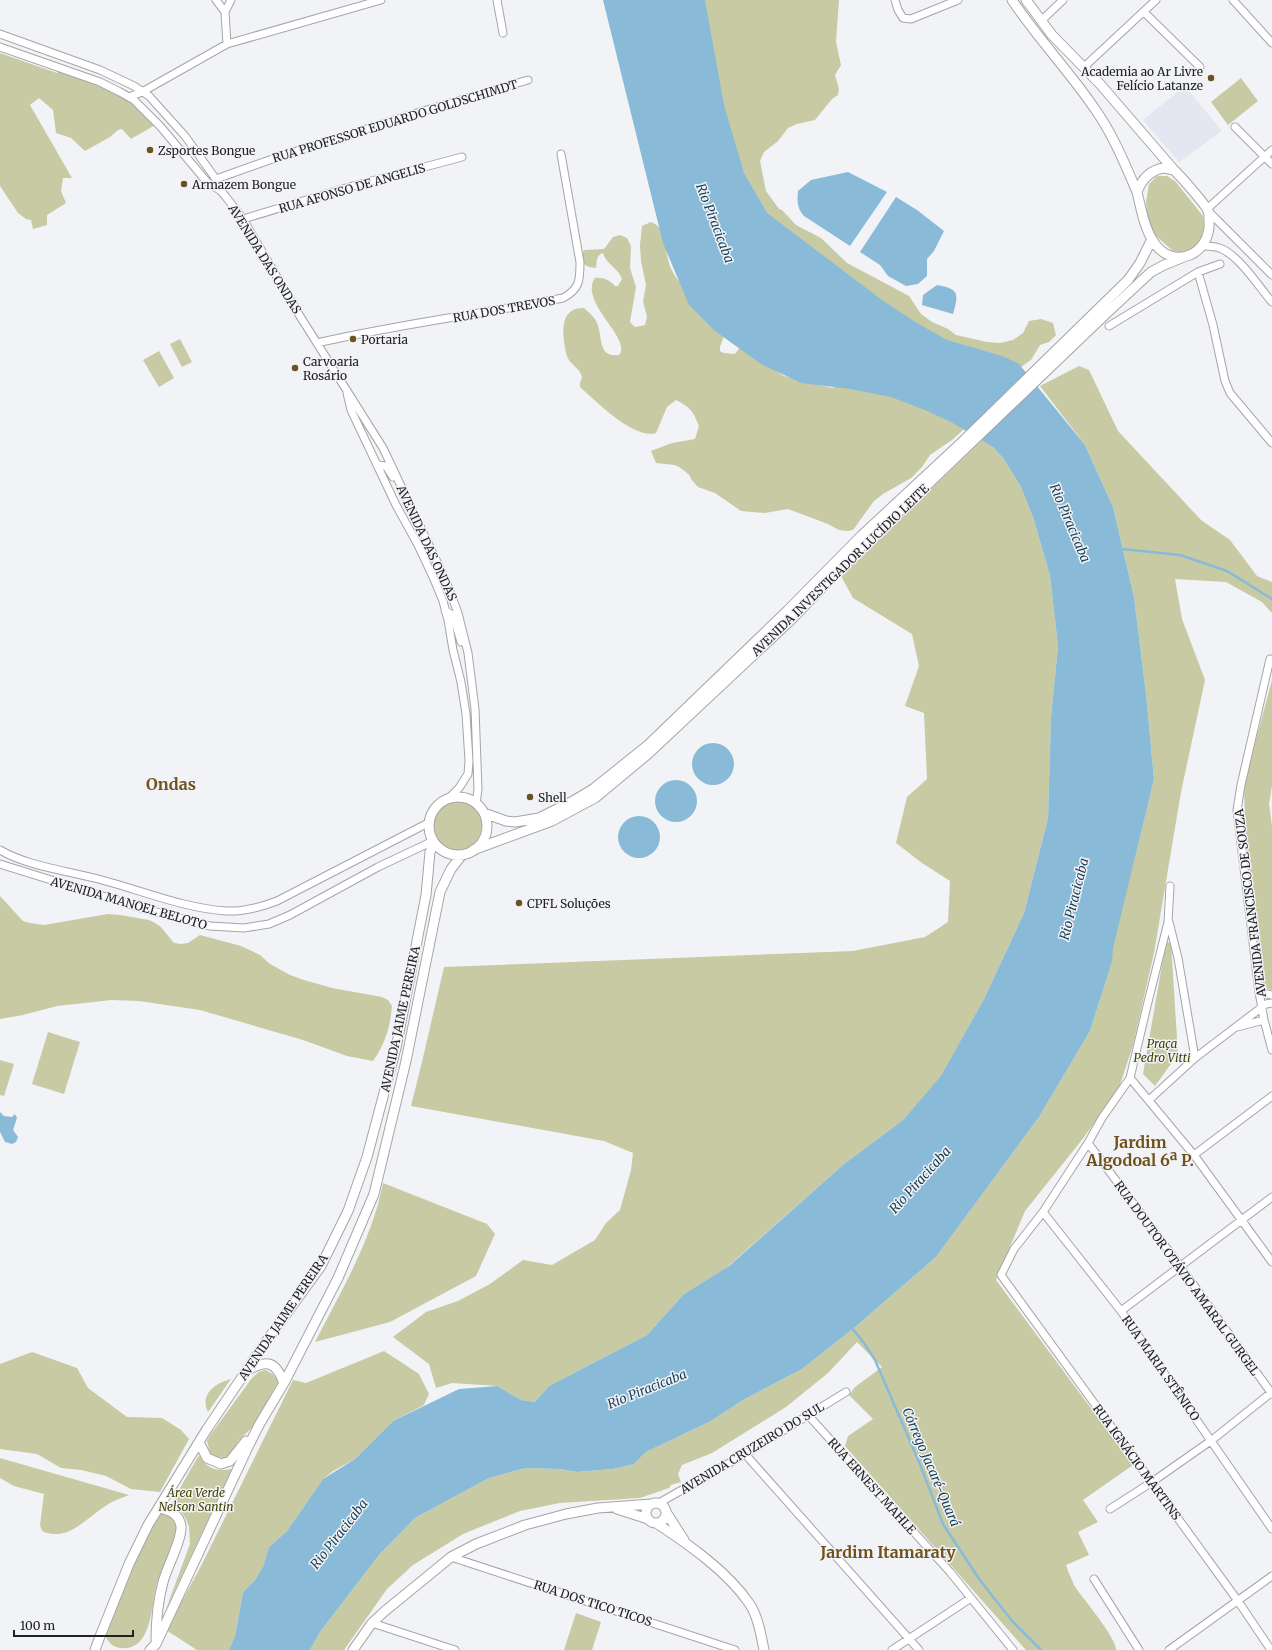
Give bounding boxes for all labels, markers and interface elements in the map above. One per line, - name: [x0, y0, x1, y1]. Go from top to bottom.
- place label: Academia ao Ar Livre Felício Latanze: [1080, 64, 1203, 93]
- marker: Academia ao Ar Livre Felício Latanze: [1206, 73, 1216, 83]
- street label: RUA PROFESSOR EDUARDO GOLDSCHIMDT: [271, 76, 520, 166]
- place label: Zsportes Bongue: [158, 143, 255, 158]
- marker: Zsportes Bongue: [145, 145, 155, 155]
- street label: RUA AFONSO DE ANGELIS: [277, 160, 427, 216]
- place label: Armazem Bongue: [191, 177, 296, 192]
- marker: Armazem Bongue: [179, 179, 189, 189]
- water label: Rio Piracicaba: [692, 181, 738, 265]
- street label: AVENIDA DAS ONDAS: [225, 201, 305, 316]
- street label: RUA DOS TREVOS: [452, 293, 556, 325]
- place label: Portaria: [361, 332, 408, 347]
- marker: Portaria: [348, 334, 358, 344]
- place label: Carvoaria Rosário: [303, 354, 360, 383]
- marker: Carvoaria Rosário: [290, 363, 300, 373]
- street label: AVENIDA INVESTIGADOR LUCÍDIO LEITE: [747, 481, 932, 660]
- water label: Rio Piracicaba: [1046, 481, 1094, 565]
- street label: AVENIDA DAS ONDAS: [393, 482, 460, 603]
- district label: Ondas: [146, 774, 196, 794]
- place label: Shell: [538, 790, 567, 805]
- marker: Shell: [525, 792, 535, 802]
- street label: AVENIDA FRANCISCO DE SOUZA: [1231, 808, 1269, 999]
- water label: Rio Piracicaba: [1056, 856, 1092, 942]
- street label: AVENIDA MANOEL BELOTO: [48, 873, 209, 933]
- place label: CPFL Soluções: [527, 896, 611, 911]
- marker: CPFL Soluções: [514, 898, 524, 908]
- street label: AVENIDA JAIME PEREIRA: [377, 944, 423, 1094]
- park label: Praça Pedro Vitti: [1134, 1036, 1191, 1065]
- district label: Jardim Algodoal 6ª P.: [1085, 1132, 1194, 1170]
- water label: Rio Piracicaba: [886, 1143, 954, 1217]
- street label: RUA DOUTOR OTÁVIO AMARAL GURGEL: [1111, 1178, 1263, 1379]
- street label: AVENIDA JAIME PEREIRA: [235, 1251, 331, 1384]
- street label: RUA MARIA STÊNICO: [1119, 1312, 1203, 1424]
- water label: Rio Piracicaba: [605, 1365, 689, 1413]
- street label: AVENIDA CRUZEIRO DO SUL: [676, 1399, 827, 1498]
- street label: RUA IGNÁCIO MARTINS: [1090, 1401, 1184, 1523]
- water label: Córrego Jacaré-Quará: [898, 1405, 964, 1530]
- street label: RUA ERNEST MAHLE: [825, 1435, 919, 1537]
- park label: Área Verde Nelson Santin: [158, 1485, 234, 1514]
- water label: Rio Piracicaba: [306, 1496, 372, 1572]
- district label: Jardim Itamaraty: [819, 1542, 956, 1562]
- street label: RUA DOS TICO TICOS: [532, 1577, 654, 1629]
- scale bar: [14, 1612, 133, 1638]
- text: 100 m: [20, 1618, 55, 1633]

